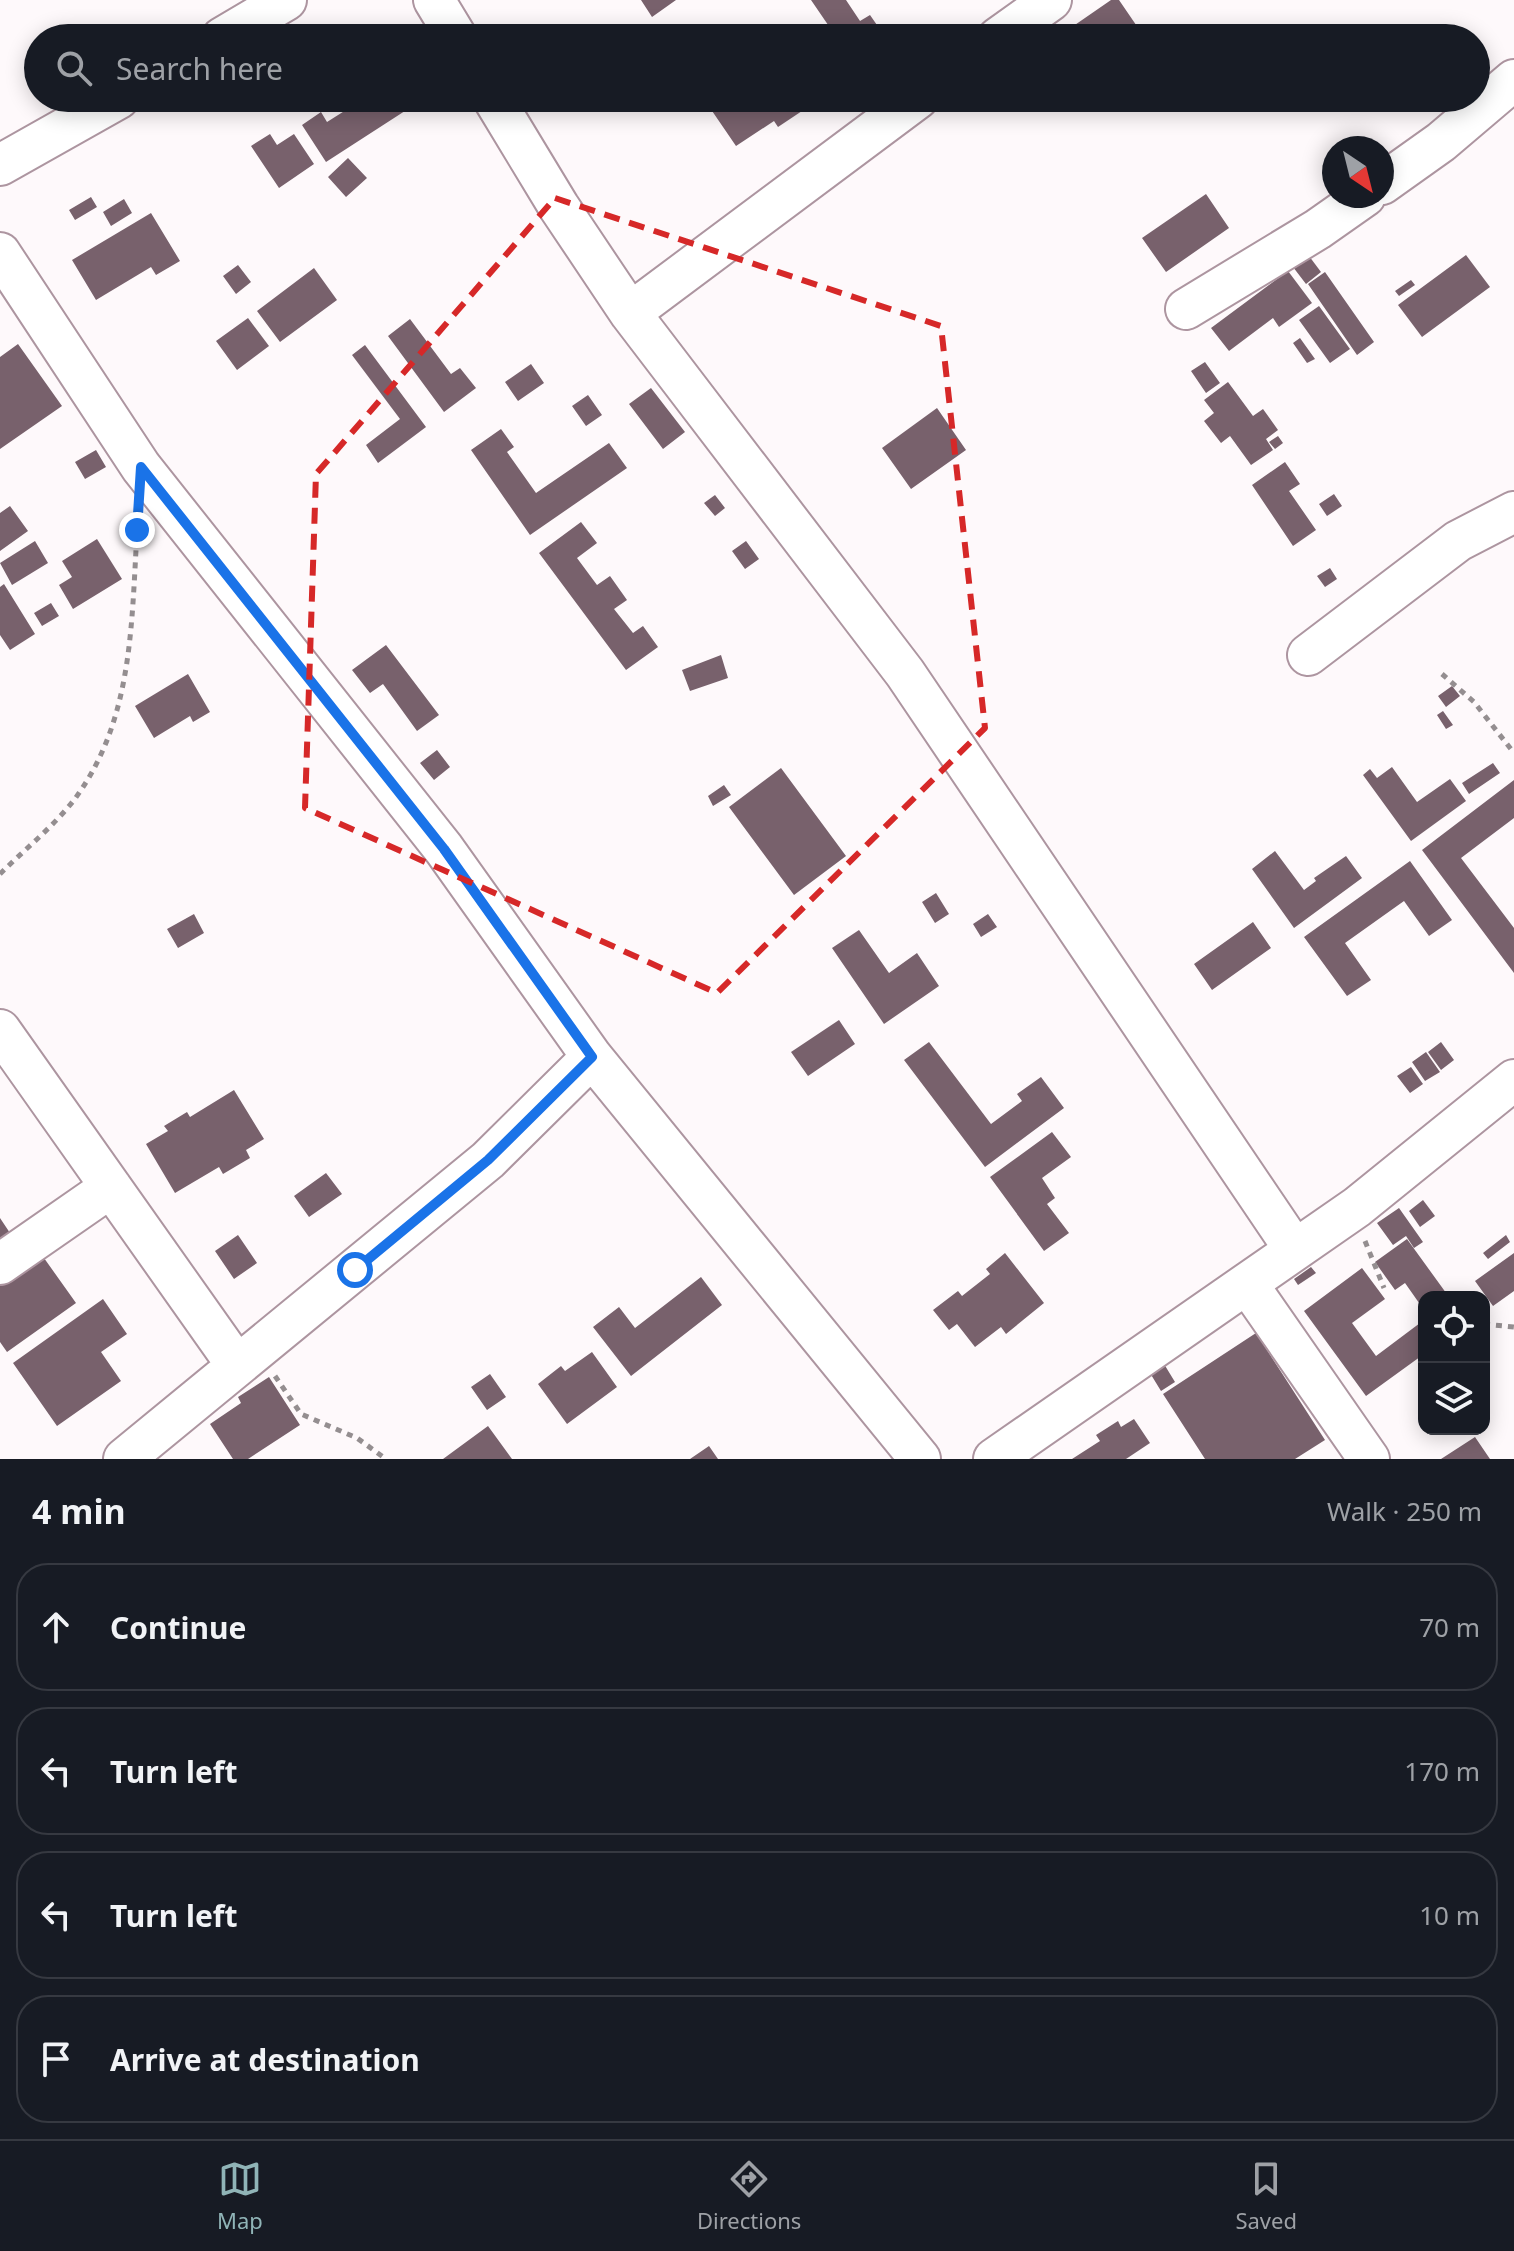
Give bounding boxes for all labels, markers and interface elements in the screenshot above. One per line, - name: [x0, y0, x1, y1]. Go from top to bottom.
- search box: [24, 24, 1490, 112]
- icon: search: [52, 46, 96, 90]
- text: Search here: [116, 48, 283, 89]
- north arrow: [1322, 136, 1394, 208]
- route end: [119, 512, 155, 548]
- route start: [337, 1252, 373, 1288]
- map controls: [1418, 1291, 1490, 1435]
- button: locate: [1418, 1291, 1490, 1363]
- button: layers: [1418, 1363, 1490, 1435]
- text: 4 min: [32, 1488, 126, 1534]
- text: Walk · 250 m: [1327, 1493, 1482, 1529]
- icon: ahead: [34, 1605, 78, 1649]
- text: Continue: [110, 1607, 246, 1648]
- text: 70 m: [1419, 1609, 1480, 1645]
- icon: left: [34, 1749, 78, 1793]
- text: Turn left: [110, 1751, 238, 1792]
- text: 170 m: [1404, 1753, 1480, 1789]
- icon: left: [34, 1893, 78, 1937]
- text: Turn left: [110, 1895, 238, 1936]
- text: 10 m: [1419, 1897, 1480, 1933]
- icon: arrive: [34, 2037, 78, 2081]
- text: Arrive at destination: [110, 2039, 420, 2080]
- tab: Map: [217, 2157, 263, 2235]
- tab: Directions: [697, 2157, 801, 2235]
- tab: Saved: [1235, 2157, 1297, 2235]

